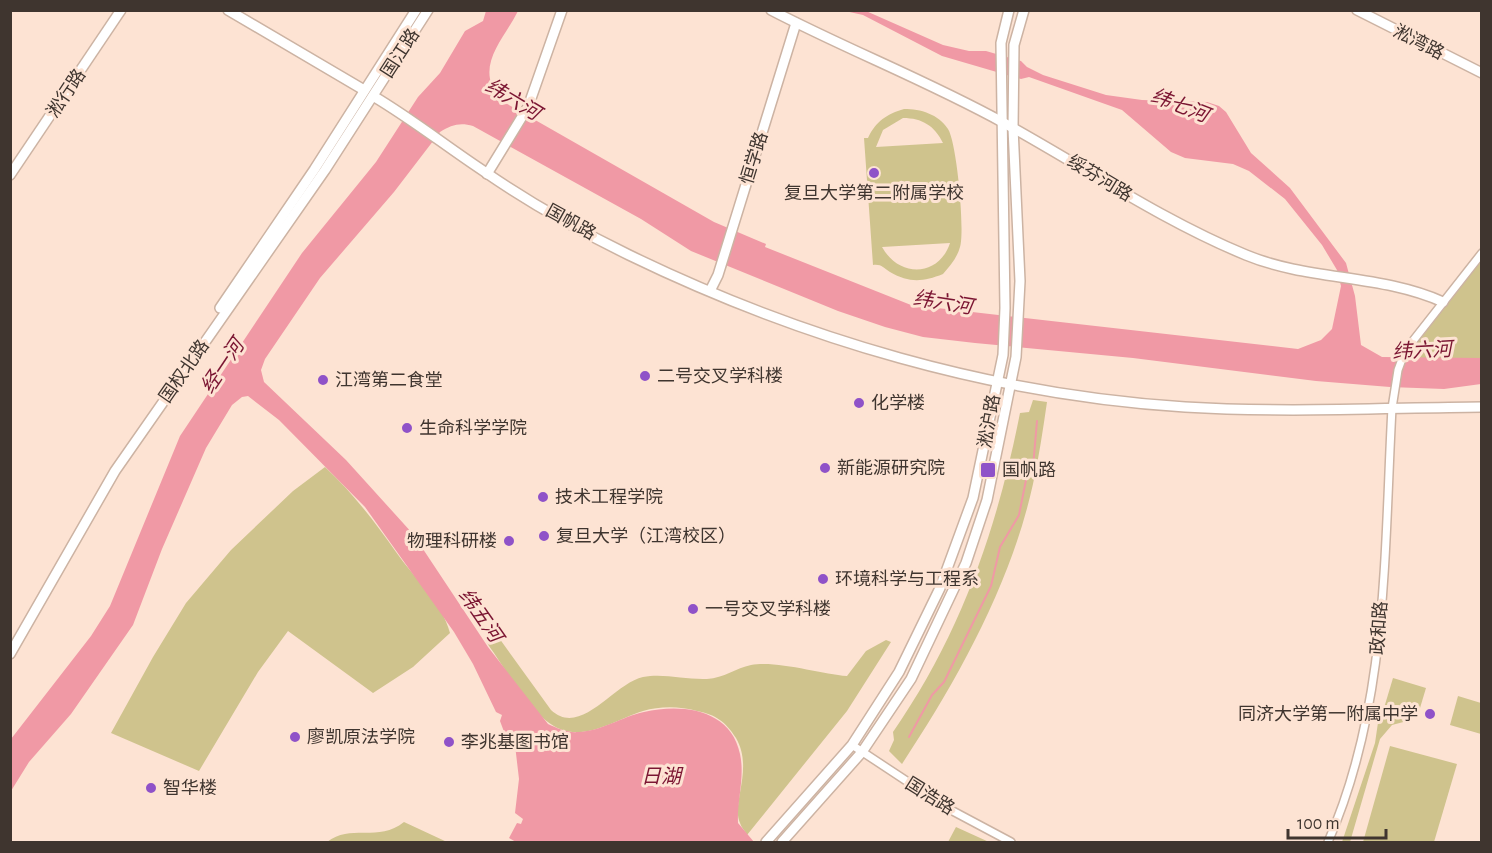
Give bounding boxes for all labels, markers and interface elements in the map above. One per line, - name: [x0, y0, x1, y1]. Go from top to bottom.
- street label: 淞湾路: [1390, 21, 1448, 63]
- street label: 国江路: [377, 25, 423, 81]
- street label: 淞行路: [43, 65, 89, 121]
- water label: 纬六河: [482, 75, 547, 126]
- water label: 纬七河: [1148, 85, 1215, 127]
- street label: 恒学路: [737, 129, 771, 187]
- street label: 绥芬河路: [1064, 151, 1136, 205]
- marker: 复旦大学第二附属学校: [867, 166, 881, 180]
- place label: 复旦大学第二附属学校: [784, 183, 964, 203]
- street label: 国帆路: [543, 200, 599, 244]
- water label: 纬六河: [912, 287, 978, 318]
- water label: 经一河: [197, 332, 250, 397]
- street label: 国权北路: [155, 336, 213, 406]
- water label: 纬六河: [1392, 338, 1457, 363]
- place label: 二号交叉学科楼: [657, 366, 783, 386]
- marker: 二号交叉学科楼: [638, 369, 652, 383]
- place label: 江湾第二食堂: [335, 370, 443, 390]
- marker: 江湾第二食堂: [316, 373, 330, 387]
- place label: 化学楼: [871, 393, 925, 413]
- street label: 淞沪路: [974, 393, 1004, 449]
- marker: 化学楼: [852, 396, 866, 410]
- place label: 生命科学学院: [419, 418, 527, 438]
- marker: 生命科学学院: [400, 421, 414, 435]
- place label: 新能源研究院: [837, 458, 945, 478]
- place label: 国帆路: [1002, 460, 1056, 480]
- marker: 新能源研究院: [818, 461, 832, 475]
- marker: 国帆路: [979, 461, 997, 479]
- place label: 技术工程学院: [555, 487, 663, 507]
- marker: 技术工程学院: [536, 490, 550, 504]
- place label: 复旦大学（江湾校区）: [556, 526, 736, 546]
- marker: 复旦大学（江湾校区）: [537, 529, 551, 543]
- place label: 物理科研楼: [407, 531, 497, 551]
- marker: 物理科研楼: [502, 534, 516, 548]
- place label: 环境科学与工程系: [835, 569, 979, 589]
- marker: 环境科学与工程系: [816, 572, 830, 586]
- water label: 纬五河: [455, 585, 509, 649]
- place label: 一号交叉学科楼: [705, 599, 831, 619]
- street label: 政和路: [1367, 600, 1391, 656]
- marker: 一号交叉学科楼: [686, 602, 700, 616]
- place label: 同济大学第一附属中学: [1238, 704, 1418, 724]
- marker: 同济大学第一附属中学: [1423, 707, 1437, 721]
- place label: 廖凯原法学院: [307, 727, 415, 747]
- marker: 廖凯原法学院: [288, 730, 302, 744]
- place label: 李兆基图书馆: [461, 732, 569, 752]
- marker: 李兆基图书馆: [442, 735, 456, 749]
- water label: 日湖: [641, 766, 684, 787]
- street label: 国浩路: [902, 773, 958, 819]
- place label: 智华楼: [163, 778, 217, 798]
- marker: 智华楼: [144, 781, 158, 795]
- scale bar: [1288, 802, 1386, 840]
- text: 100 m: [1297, 815, 1340, 833]

